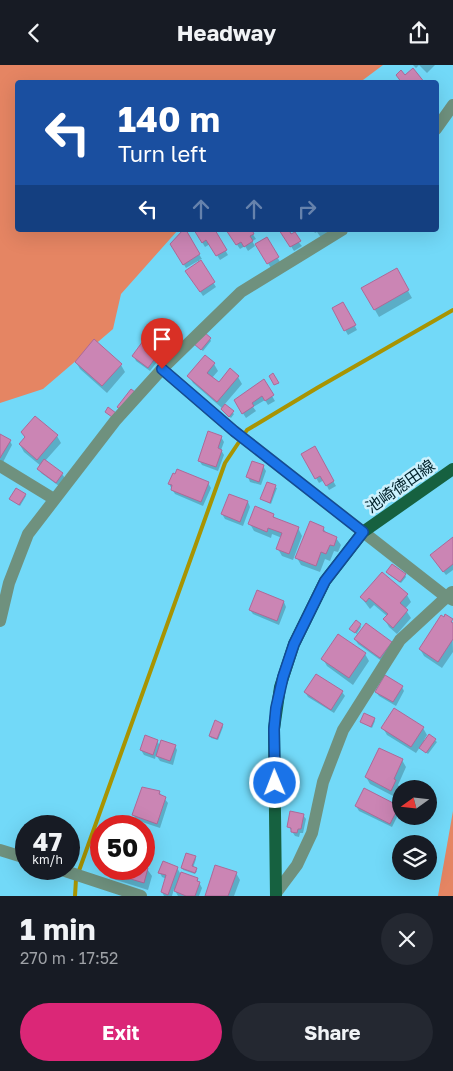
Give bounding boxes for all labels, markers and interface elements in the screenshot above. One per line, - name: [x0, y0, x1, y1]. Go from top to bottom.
- icon: back: [20, 19, 48, 47]
- text: Headway: [177, 19, 276, 46]
- icon: share: [405, 19, 433, 47]
- text: 140 m: [118, 98, 220, 140]
- icon: left: [35, 100, 100, 165]
- text: Turn left: [118, 140, 207, 167]
- icon: left: [134, 195, 162, 223]
- icon: ahead: [187, 195, 215, 223]
- icon: ahead: [240, 195, 268, 223]
- icon: right: [293, 195, 321, 223]
- pin: [141, 318, 183, 369]
- icon: arrive: [148, 325, 176, 353]
- street label: 池崎徳田線: [361, 455, 439, 517]
- position arrow: [248, 756, 300, 808]
- north arrow: [392, 780, 438, 825]
- map controls: [392, 780, 437, 880]
- speed limit sign: 50: [90, 815, 155, 880]
- text: 47: [33, 826, 62, 857]
- button: layers: [392, 835, 437, 880]
- text: km/h: [32, 852, 63, 867]
- text: 1 min: [20, 911, 96, 947]
- button: close: [381, 913, 433, 965]
- text: 270 m · 17:52: [20, 948, 118, 968]
- button: Exit: [20, 1003, 222, 1061]
- button: Share: [232, 1003, 433, 1061]

